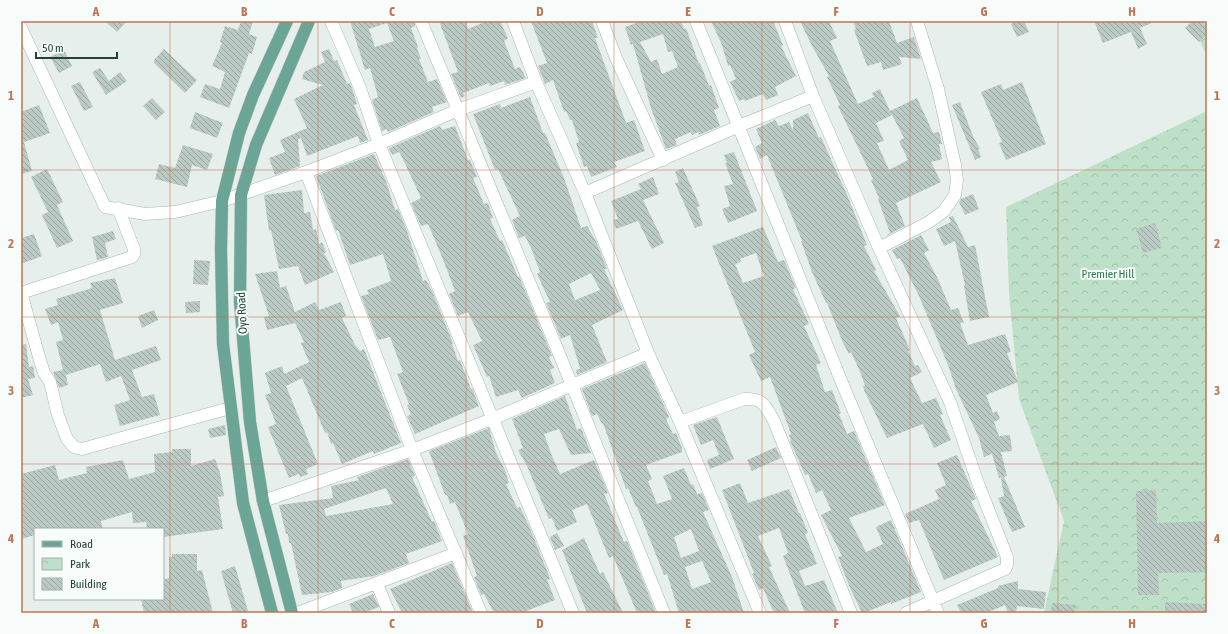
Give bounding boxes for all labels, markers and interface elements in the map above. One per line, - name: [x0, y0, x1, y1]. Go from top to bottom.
- text: A: [92, 4, 100, 19]
- text: B: [241, 4, 248, 19]
- text: C: [389, 4, 395, 19]
- text: D: [536, 4, 544, 19]
- text: E: [685, 4, 691, 19]
- text: F: [833, 4, 839, 19]
- text: G: [981, 4, 988, 19]
- text: H: [1128, 4, 1136, 19]
- scale bar: [36, 34, 117, 60]
- text: 50 m: [42, 41, 64, 55]
- text: 1: [8, 88, 14, 103]
- text: 1: [1214, 88, 1220, 103]
- text: 2: [8, 236, 14, 251]
- text: 2: [1214, 236, 1220, 251]
- park label: Premier Hill: [1082, 267, 1135, 281]
- street label: Oyo Road: [234, 292, 250, 334]
- text: 3: [8, 383, 14, 398]
- text: 3: [1214, 383, 1220, 398]
- legend: [34, 528, 164, 600]
- text: 4: [7, 531, 14, 546]
- text: 4: [1213, 531, 1220, 546]
- text: Road: [70, 537, 93, 551]
- text: Park: [70, 557, 91, 571]
- text: Building: [70, 577, 108, 591]
- text: A: [92, 616, 100, 631]
- text: B: [241, 616, 248, 631]
- text: C: [389, 616, 395, 631]
- text: D: [536, 616, 544, 631]
- text: E: [685, 616, 691, 631]
- text: F: [833, 616, 839, 631]
- text: G: [981, 616, 988, 631]
- text: H: [1128, 616, 1136, 631]

